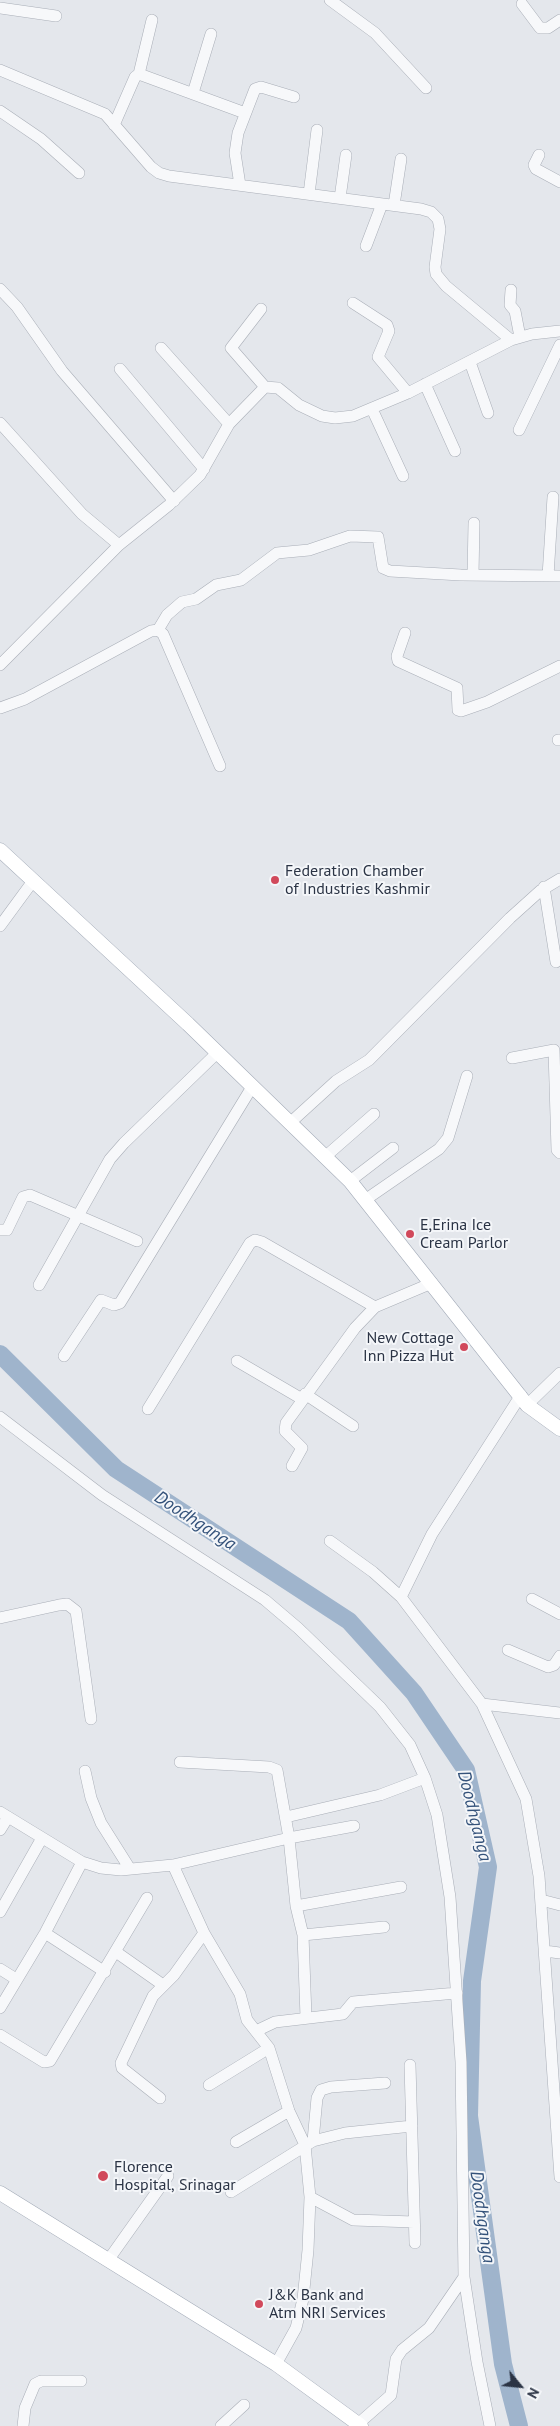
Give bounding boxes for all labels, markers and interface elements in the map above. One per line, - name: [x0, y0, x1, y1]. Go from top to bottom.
- place label: Federation Chamber of Industries Kashmir: [285, 861, 430, 899]
- marker: Federation Chamber of Industries Kashmir: [269, 874, 281, 886]
- place label: E,Erina Ice Cream Parlor: [420, 1215, 508, 1253]
- marker: E,Erina Ice Cream Parlor: [404, 1228, 416, 1240]
- place label: New Cottage Inn Pizza Hut: [363, 1328, 454, 1366]
- marker: New Cottage Inn Pizza Hut: [458, 1341, 470, 1353]
- water label: Doodhganga: [150, 1487, 240, 1555]
- water label: Doodhganga: [452, 1768, 496, 1864]
- place label: Florence Hospital, Srinagar: [114, 2157, 236, 2195]
- marker: Florence Hospital, Srinagar: [96, 2169, 110, 2183]
- water label: Doodhganga: [465, 2169, 499, 2265]
- place label: J&K Bank and Atm NRI Services: [269, 2285, 386, 2323]
- marker: J&K Bank and Atm NRI Services: [253, 2298, 265, 2310]
- north arrow: [495, 2361, 545, 2411]
- text: N: [523, 2385, 543, 2401]

